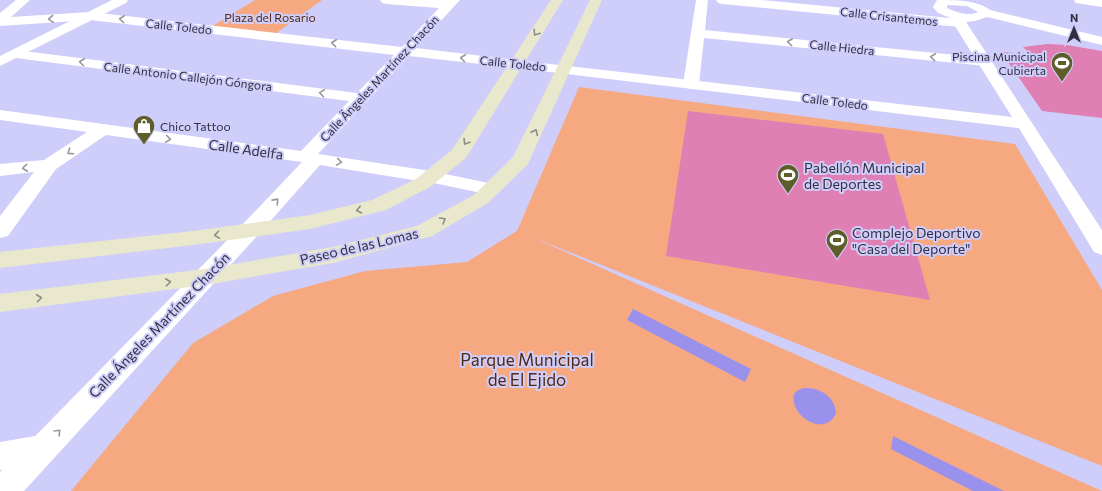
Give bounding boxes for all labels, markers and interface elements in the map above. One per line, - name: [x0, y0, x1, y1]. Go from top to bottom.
- street label: Calle Crisantemos: [839, 4, 939, 28]
- north arrow: [1054, 8, 1094, 48]
- park label: Plaza del Rosario: [224, 10, 316, 24]
- text: N: [1070, 11, 1078, 24]
- street label: Calle Ängeles Martínez Chacón: [317, 12, 441, 144]
- one-way arrow: [48, 14, 54, 23]
- one-way arrow: [119, 15, 125, 24]
- street label: Calle Toledo: [145, 16, 213, 36]
- one-way arrow: [533, 29, 541, 36]
- street label: Calle Hiedra: [809, 37, 875, 57]
- one-way arrow: [787, 38, 793, 47]
- one-way arrow: [331, 39, 337, 48]
- place label: Piscina Municipal Cubierta: [952, 49, 1046, 77]
- sports icon: Piscina Municipal Cubierta: [1049, 50, 1075, 83]
- street label: Calle Toledo: [479, 53, 547, 73]
- one-way arrow: [930, 53, 936, 62]
- one-way arrow: [460, 54, 466, 63]
- one-way arrow: [79, 58, 85, 67]
- street label: Calle Antonio Callejón Góngora: [103, 59, 273, 93]
- one-way arrow: [319, 89, 325, 98]
- street label: Calle Toledo: [801, 90, 869, 112]
- shop icon: Chico Tattoo: [131, 113, 157, 146]
- place label: Chico Tattoo: [160, 119, 231, 133]
- one-way arrow: [530, 129, 538, 136]
- one-way arrow: [165, 134, 171, 143]
- street label: Calle Adelfa: [208, 135, 284, 163]
- one-way arrow: [463, 138, 471, 145]
- one-way arrow: [67, 147, 74, 154]
- one-way arrow: [336, 158, 342, 166]
- place label: Pabellón Municipal de Deportes: [804, 159, 924, 192]
- sports icon: Pabellón Municipal de Deportes: [775, 162, 801, 195]
- one-way arrow: [22, 163, 28, 172]
- one-way arrow: [272, 198, 279, 206]
- one-way arrow: [356, 205, 363, 214]
- one-way arrow: [439, 217, 447, 225]
- street label: Paseo de las Lomas: [298, 224, 420, 268]
- place label: Complejo Deportivo "Casa del Deporte": [852, 224, 981, 257]
- sports icon: Complejo Deportivo "Casa del Deporte": [824, 227, 850, 260]
- one-way arrow: [214, 230, 220, 239]
- street label: Calle Ángeles Martínez Chacón: [85, 249, 233, 401]
- one-way arrow: [165, 278, 171, 287]
- one-way arrow: [36, 294, 42, 303]
- park label: Parque Municipal de El Ejido: [460, 349, 594, 390]
- one-way arrow: [53, 429, 60, 436]

